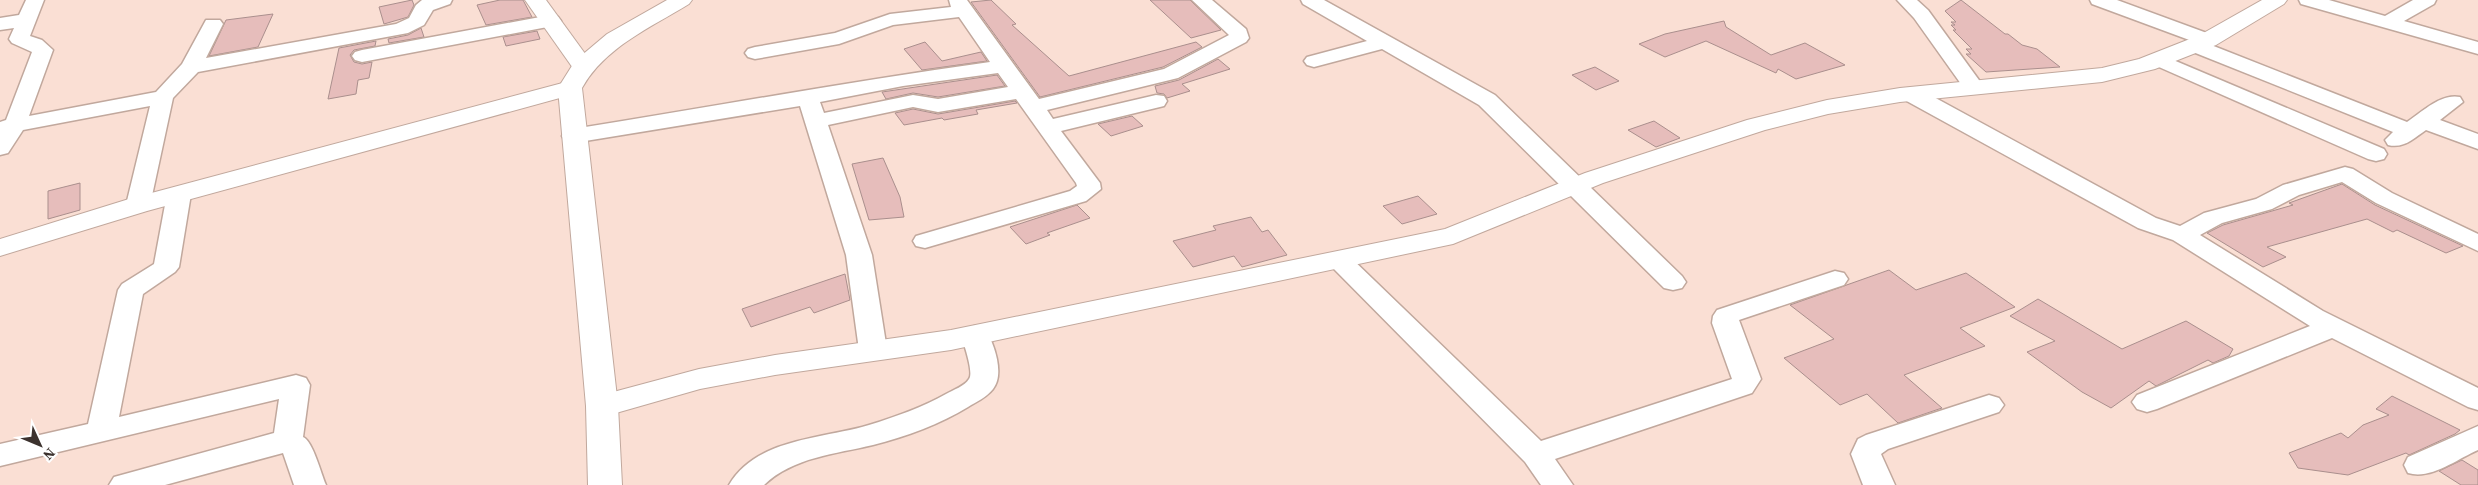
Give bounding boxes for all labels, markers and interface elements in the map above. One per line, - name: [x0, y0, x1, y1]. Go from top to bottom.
- north arrow: [15, 420, 65, 470]
- text: N: [39, 443, 60, 465]

